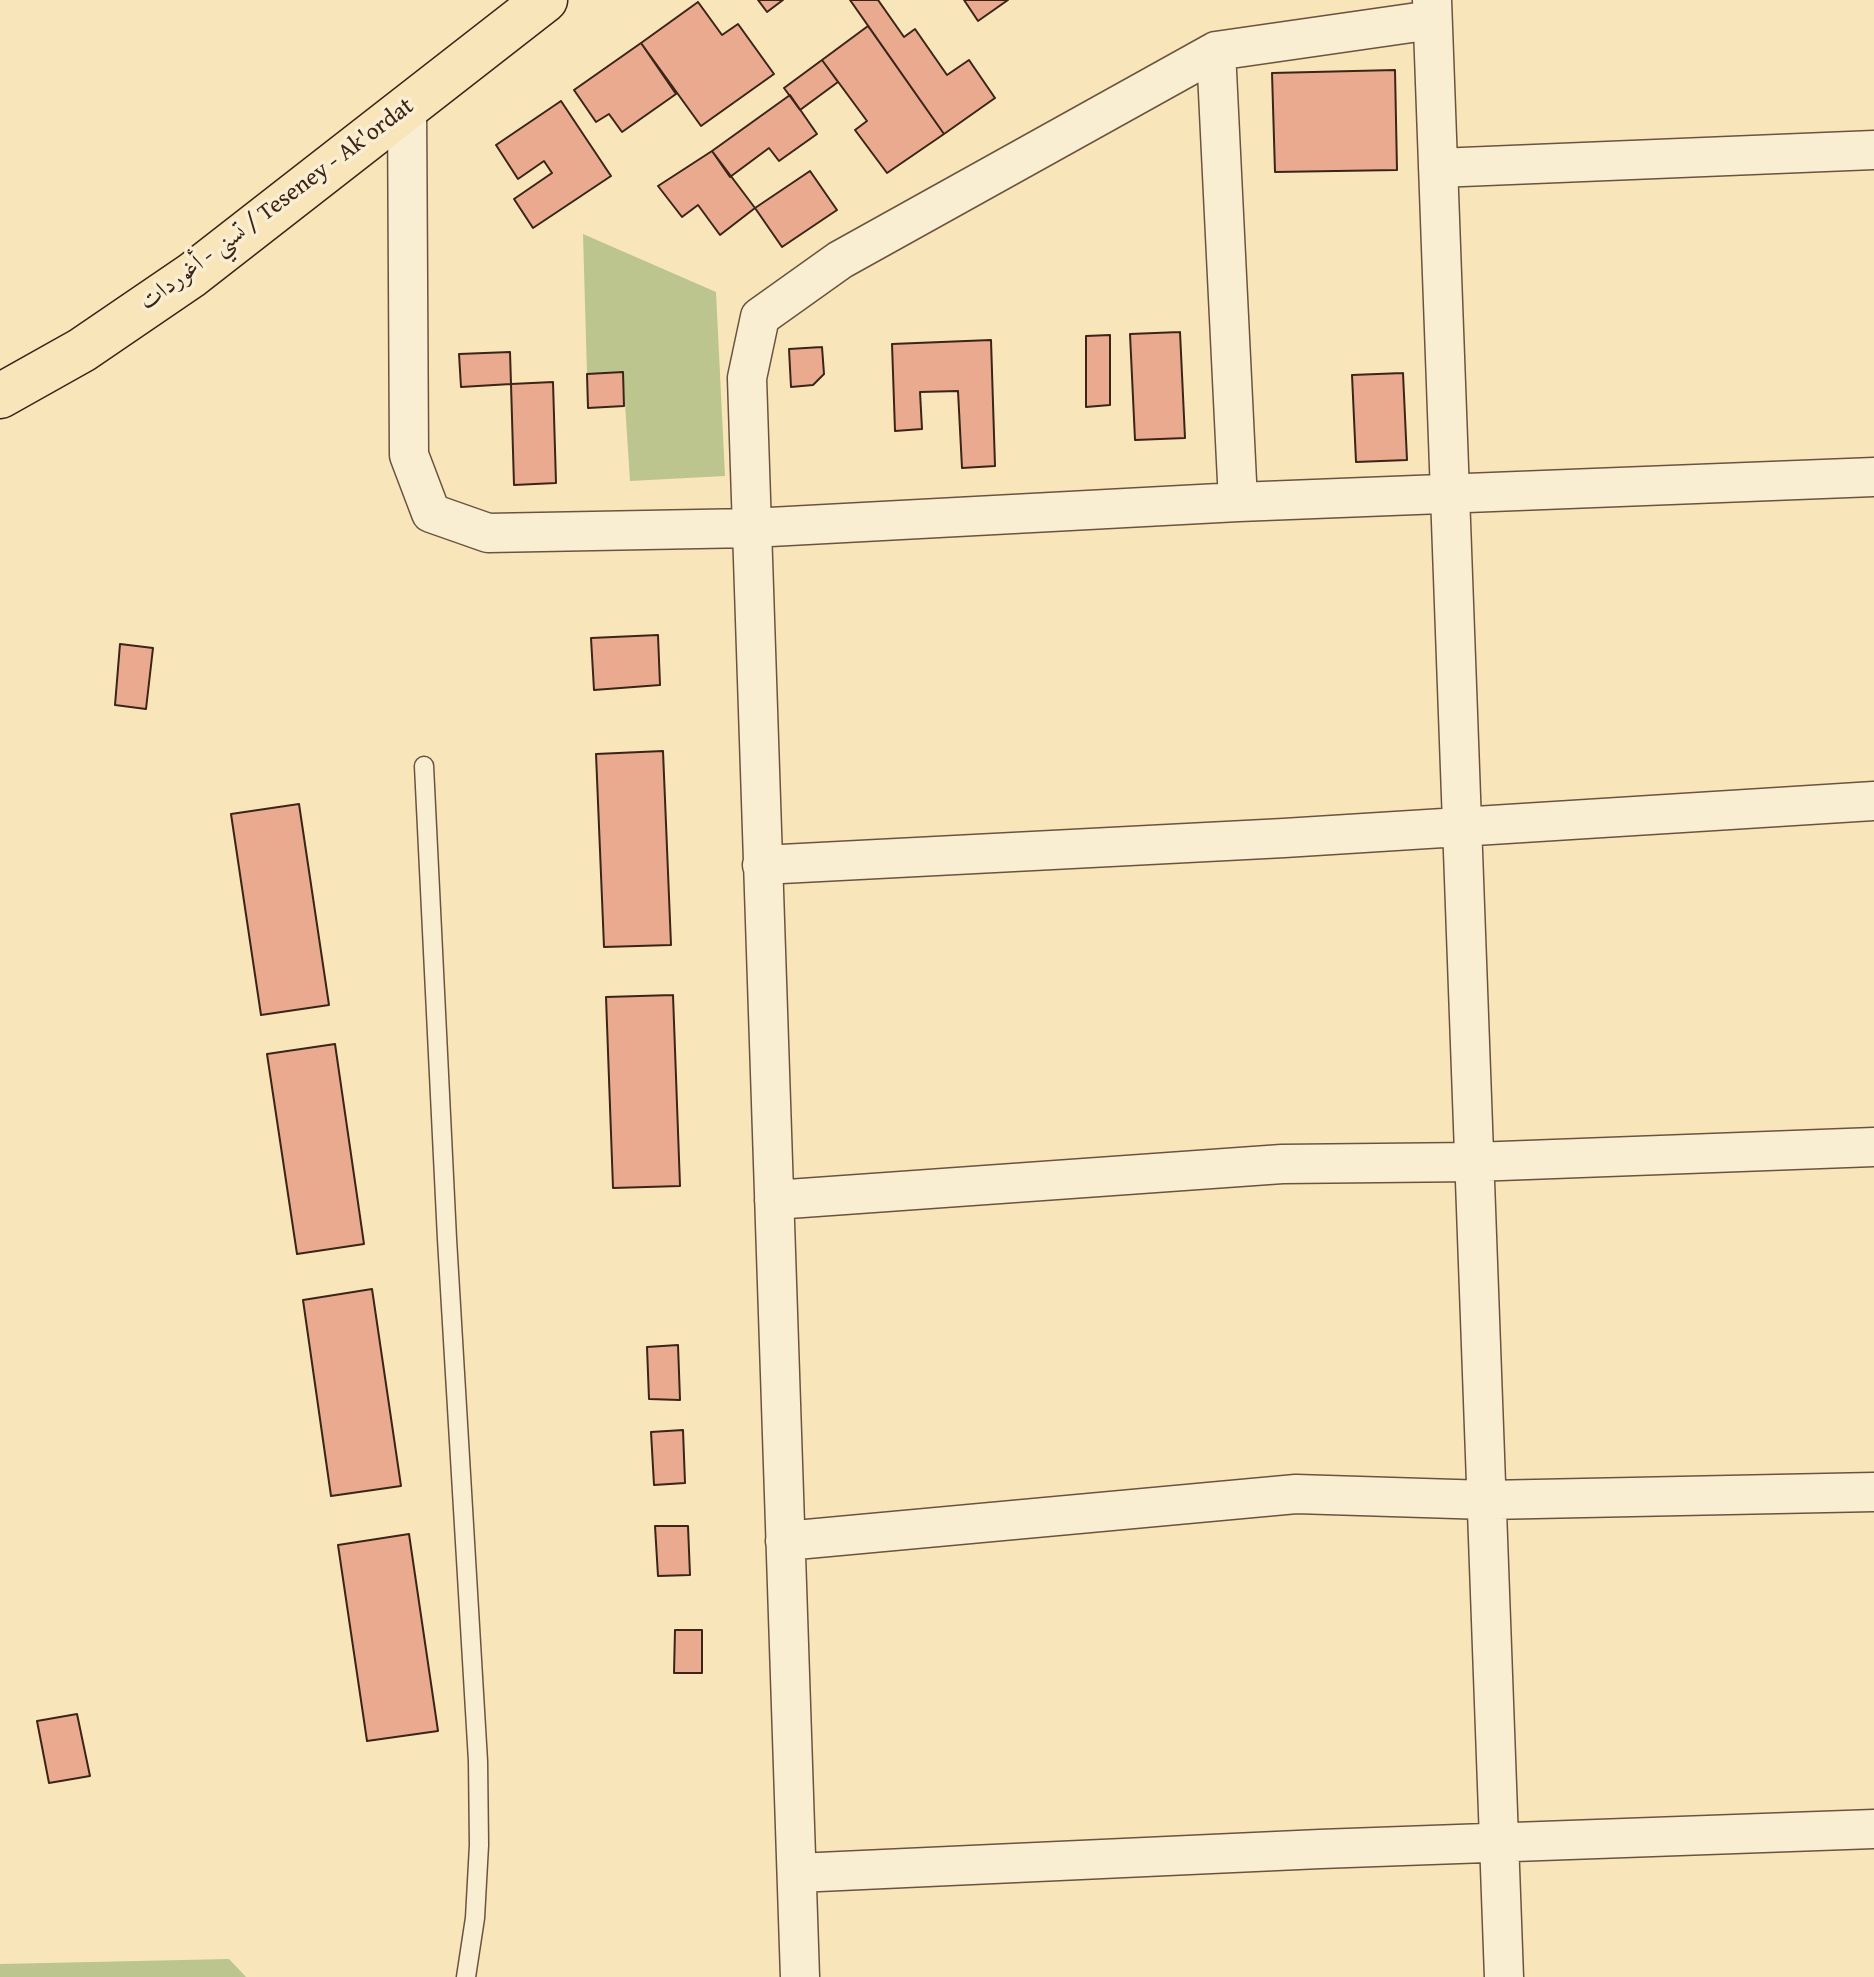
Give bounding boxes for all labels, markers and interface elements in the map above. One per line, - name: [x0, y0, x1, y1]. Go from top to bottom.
- street label: تسني - أغوردات / Teseney - Ak'ordat: [134, 92, 420, 318]

